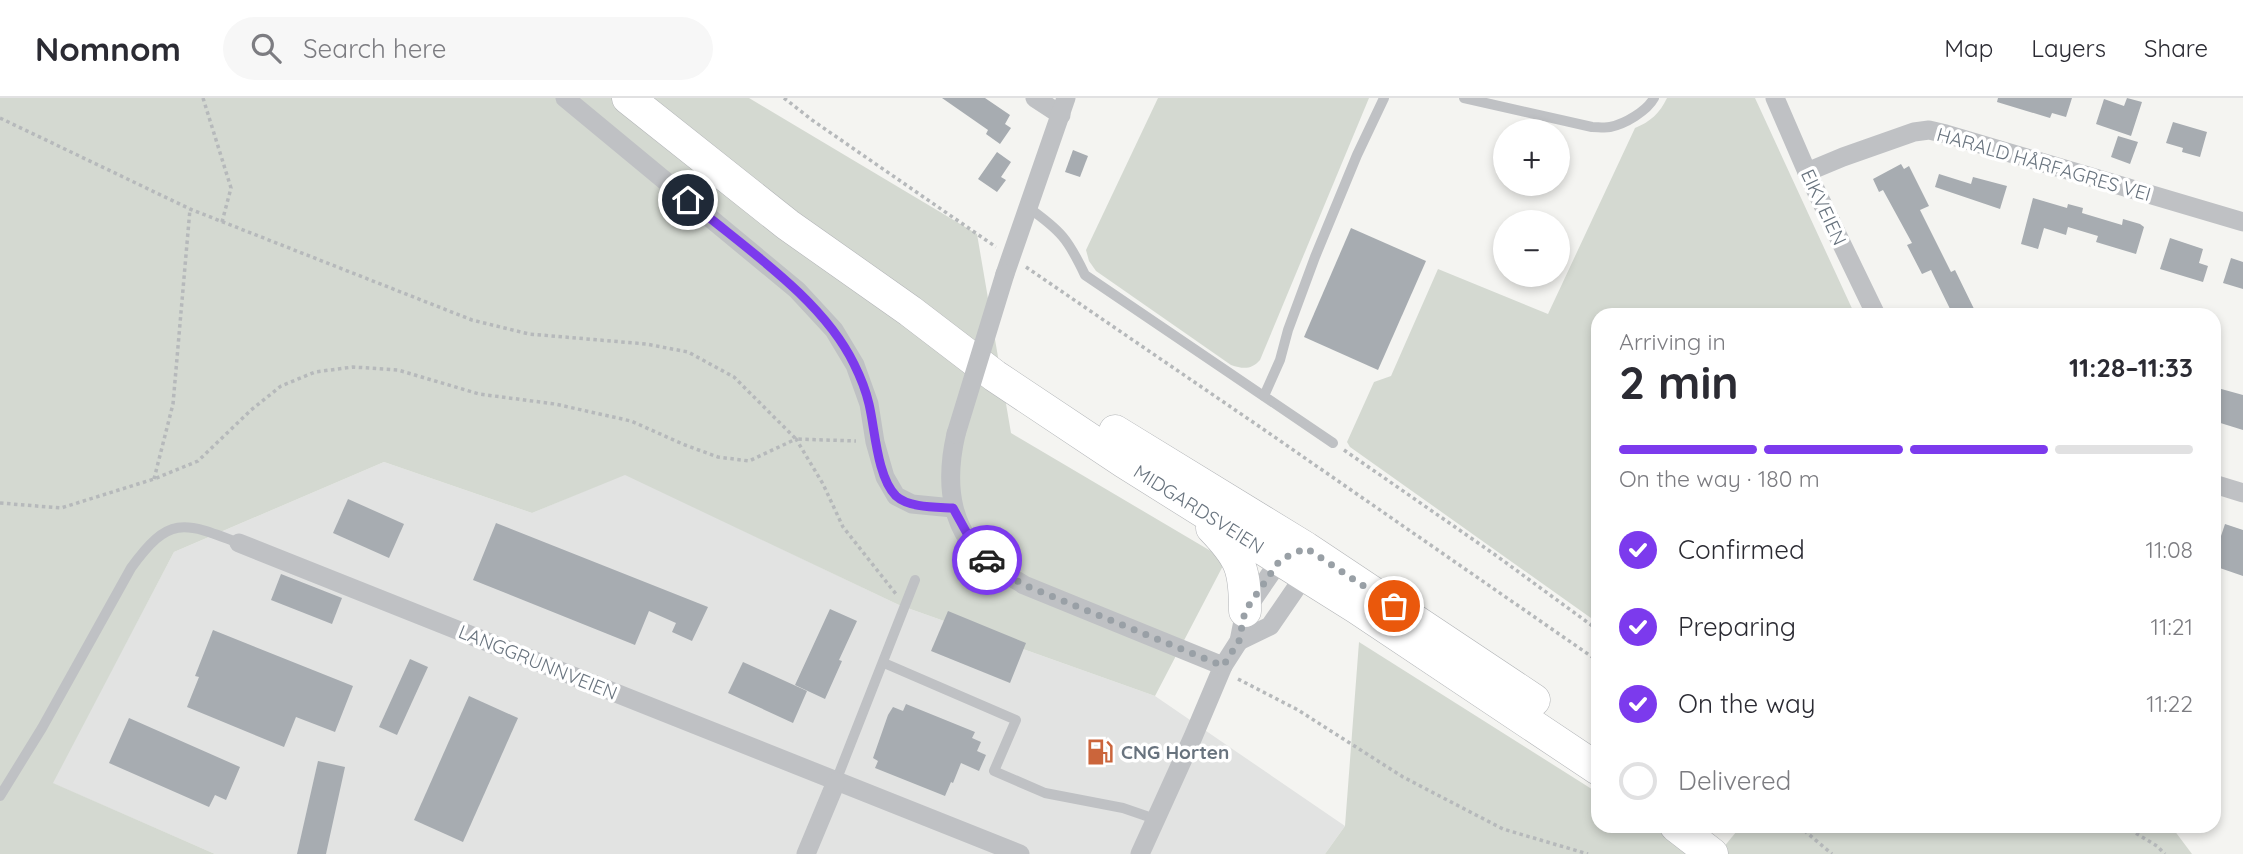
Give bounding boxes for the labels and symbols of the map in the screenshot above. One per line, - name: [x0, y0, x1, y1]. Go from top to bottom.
- street label: HARALD HÅRFAGRES VEI: [1934, 122, 2154, 206]
- street label: EIKVEIEN: [1796, 165, 1852, 249]
- pin: [658, 170, 718, 230]
- street label: MIDGARDSVEIEN: [1129, 459, 1269, 559]
- courier: [952, 525, 1022, 595]
- pin: [1364, 576, 1424, 636]
- street label: LANGGRUNNVEIEN: [455, 619, 621, 705]
- fuel station icon: CNG Horten: [1085, 737, 1115, 767]
- place label: CNG Horten: [1121, 740, 1229, 764]

